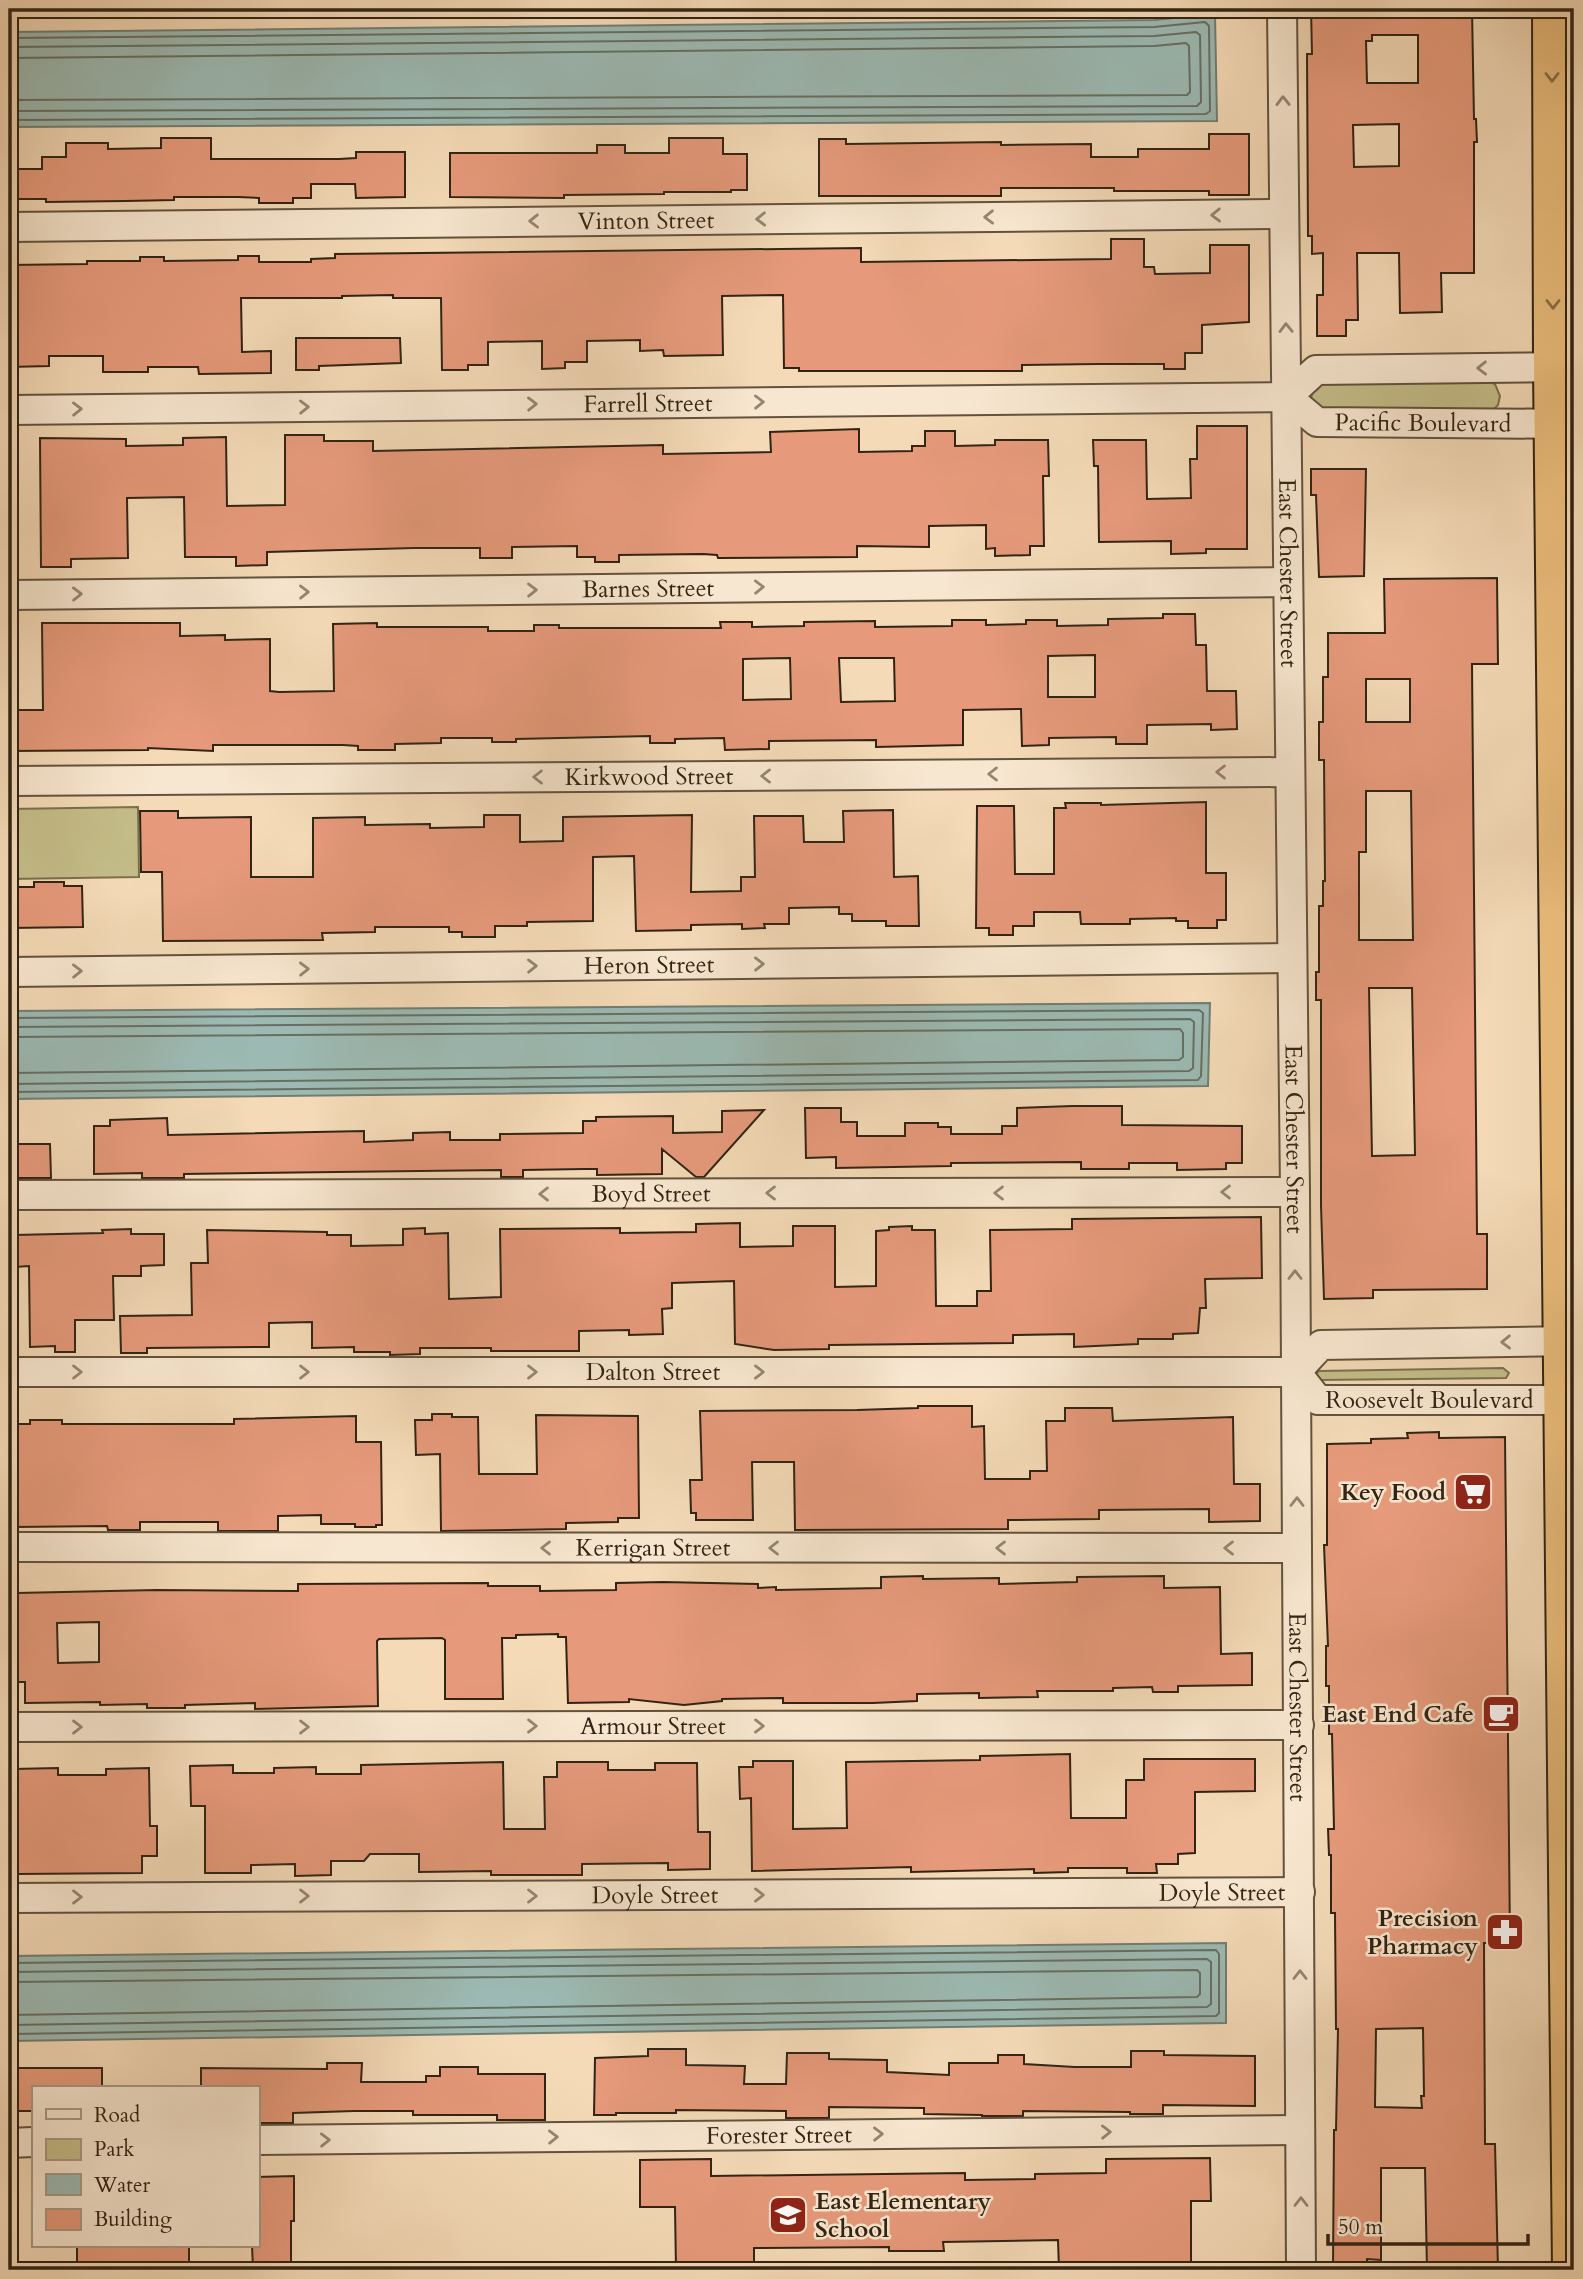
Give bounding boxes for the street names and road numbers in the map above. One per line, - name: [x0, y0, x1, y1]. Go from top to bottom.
- street label: Vinton Street: [578, 204, 715, 238]
- street label: Farrell Street: [583, 387, 713, 421]
- street label: Pacific Boulevard: [1334, 406, 1512, 441]
- street label: East Chester Street: [1270, 478, 1305, 668]
- street label: Barnes Street: [582, 572, 715, 606]
- street label: Kirkwood Street: [565, 760, 734, 794]
- street label: Heron Street: [583, 948, 715, 983]
- street label: East Chester Street: [1276, 1044, 1311, 1234]
- street label: Boyd Street: [591, 1177, 711, 1211]
- street label: Dalton Street: [586, 1356, 721, 1389]
- street label: Roosevelt Boulevard: [1325, 1384, 1534, 1417]
- street label: Kerrigan Street: [576, 1531, 731, 1565]
- street label: East Chester Street: [1280, 1612, 1314, 1802]
- street label: Armour Street: [580, 1710, 726, 1743]
- street label: Doyle Street: [1159, 1876, 1286, 1910]
- street label: Doyle Street: [592, 1879, 719, 1912]
- street label: Forester Street: [706, 2118, 852, 2153]

